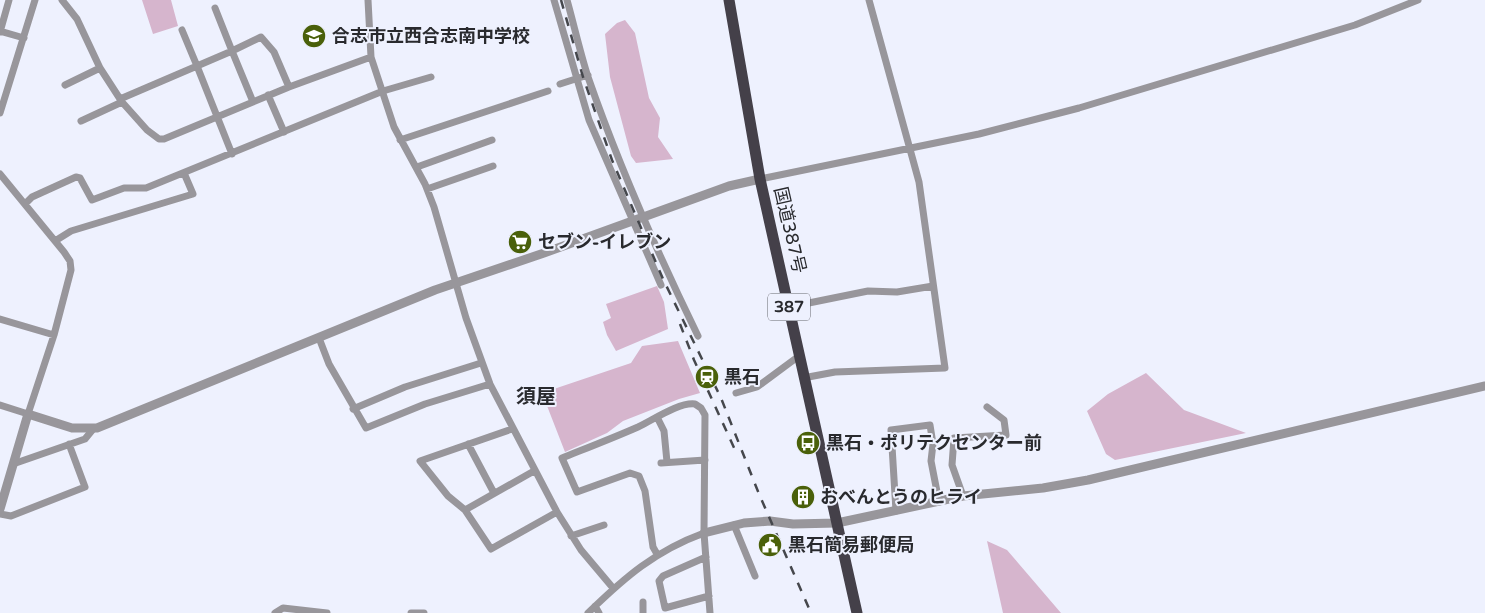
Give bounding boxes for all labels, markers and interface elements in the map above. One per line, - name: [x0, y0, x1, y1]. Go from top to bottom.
- school or university icon: 合志市立西合志南中学校: [301, 23, 327, 49]
- place label: 合志市立西合志南中学校: [332, 25, 530, 47]
- street label: 国道387号: [769, 185, 811, 275]
- supermarket icon: セブン-イレブン: [507, 229, 533, 255]
- place label: セブン-イレブン: [538, 231, 671, 253]
- road number: 387: [768, 294, 810, 320]
- station icon: 黒石: [694, 364, 720, 390]
- place label: 黒石: [724, 366, 760, 388]
- district label: 須屋: [516, 385, 556, 409]
- bus stop icon: 黒石・ポリテクセンター前: [795, 430, 821, 456]
- place label: 黒石・ポリテクセンター前: [826, 432, 1042, 454]
- building icon: おべんとうのヒライ: [790, 484, 816, 510]
- place label: おべんとうのヒライ: [820, 486, 982, 508]
- public building icon: 黒石簡易郵便局: [757, 532, 783, 558]
- place label: 黒石簡易郵便局: [788, 534, 914, 556]

